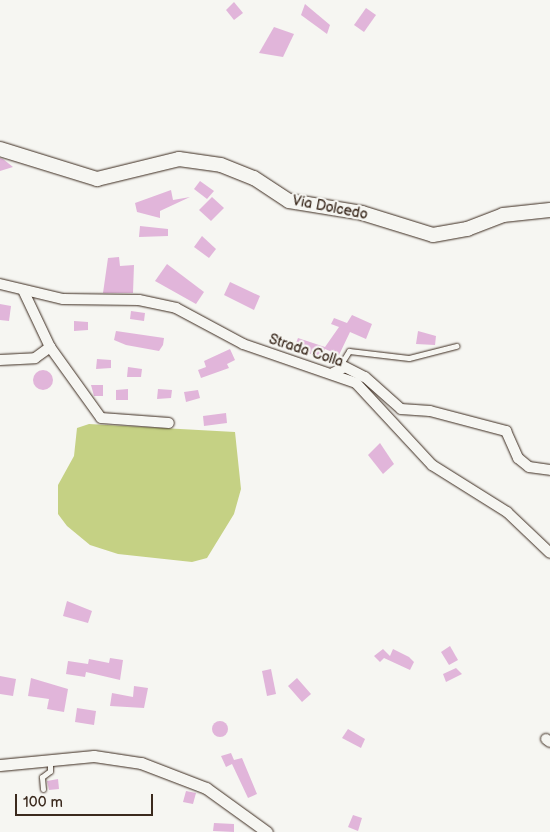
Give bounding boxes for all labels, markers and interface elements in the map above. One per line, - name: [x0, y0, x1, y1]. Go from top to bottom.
- street label: Via Dolcedo: [291, 192, 369, 224]
- street label: Strada Colla: [267, 331, 345, 371]
- scale bar: [18, 784, 155, 816]
- text: 100 m: [23, 793, 63, 812]

